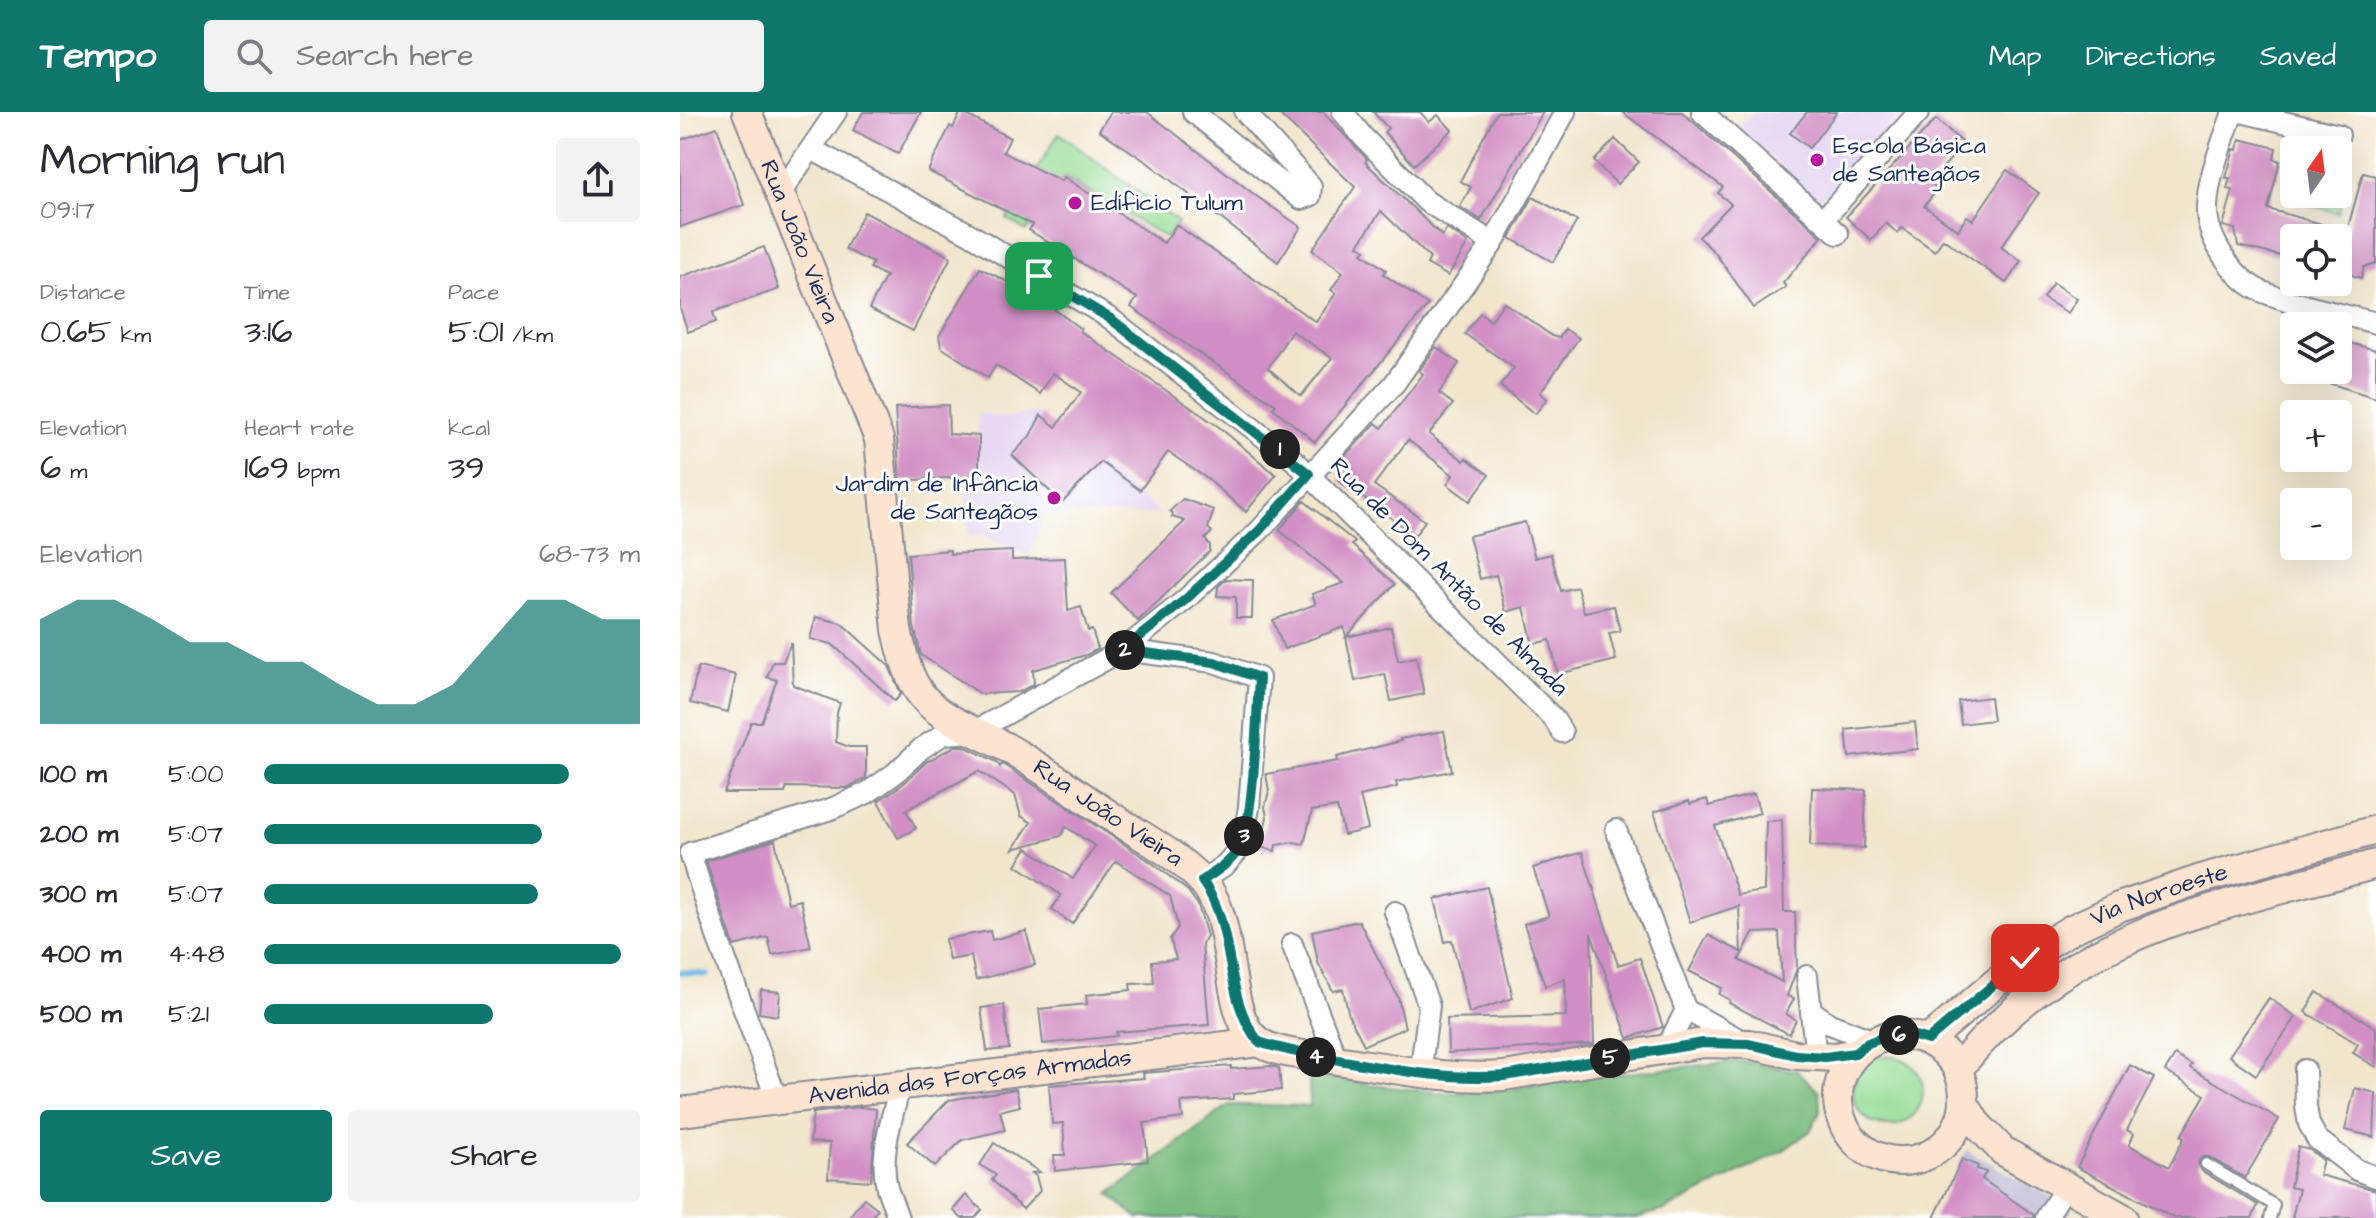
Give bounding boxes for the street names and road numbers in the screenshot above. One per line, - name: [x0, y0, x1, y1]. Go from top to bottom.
- street label: Rua João Vieira: [751, 155, 848, 329]
- street label: Rua de Dom Antão de Almada: [1322, 450, 1576, 704]
- street label: Rua João Vieira: [1026, 751, 1190, 875]
- street label: Via Noroeste: [2085, 855, 2232, 935]
- street label: Avenida das Forças Armadas: [806, 1041, 1133, 1113]

